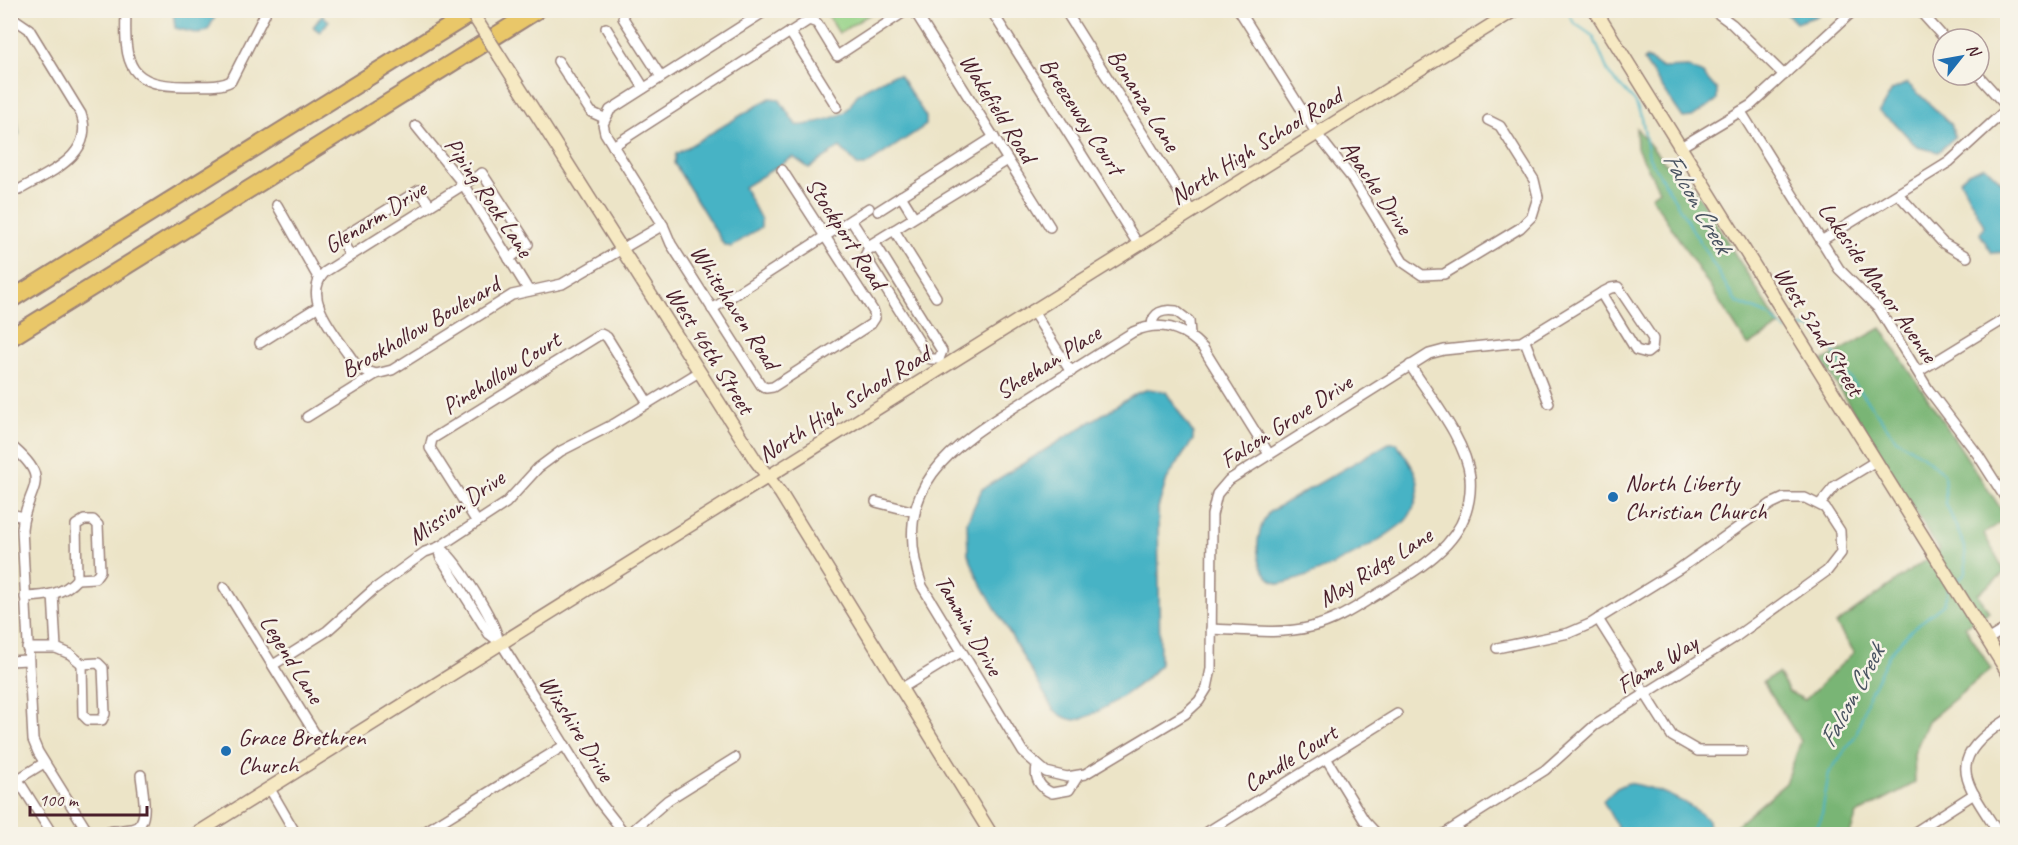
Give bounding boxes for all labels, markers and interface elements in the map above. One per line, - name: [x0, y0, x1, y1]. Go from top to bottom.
- north arrow: [1931, 27, 1991, 87]
- text: N: [1962, 40, 1986, 62]
- street label: Bonanza Lane: [1101, 43, 1188, 158]
- street label: Wakefield Road: [953, 48, 1045, 171]
- street label: Breezeway Court: [1033, 52, 1133, 183]
- street label: North High School Road: [1164, 79, 1351, 211]
- street label: Piping Rock Lane: [438, 131, 541, 264]
- street label: Apache Drive: [1334, 134, 1421, 242]
- water label: Falcon Creek: [1656, 146, 1742, 263]
- street label: Stockport Road: [799, 172, 895, 297]
- street label: Glenarm Drive: [318, 173, 434, 260]
- street label: Lakeside Manor Avenue: [1812, 196, 1946, 370]
- street label: Whitehaven Road: [684, 239, 788, 378]
- street label: West 52nd Street: [1767, 261, 1872, 403]
- street label: Brookhollow Boulevard: [335, 268, 508, 385]
- street label: West 46th Street: [659, 280, 762, 421]
- street label: Sheehan Place: [990, 317, 1108, 406]
- street label: Pinehollow Court: [436, 324, 567, 421]
- street label: North High School Road: [752, 337, 939, 469]
- street label: Falcon Grove Drive: [1214, 366, 1359, 475]
- street label: Mission Drive: [402, 462, 512, 551]
- place label: North Liberty Christian Church: [1625, 468, 1768, 526]
- marker: North Liberty Christian Church: [1606, 490, 1620, 504]
- street label: May Ridge Lane: [1313, 519, 1439, 614]
- street label: Tammin Drive: [928, 569, 1011, 683]
- street label: Legend Lane: [253, 609, 332, 711]
- street label: Flame Way: [1611, 627, 1704, 700]
- water label: Falcon Creek: [1811, 635, 1894, 753]
- street label: Wixshire Drive: [533, 669, 622, 788]
- street label: Candle Court: [1238, 716, 1344, 799]
- place label: Grace Brethren Church: [238, 722, 367, 780]
- marker: Grace Brethren Church: [219, 744, 233, 758]
- scale bar: [30, 779, 147, 817]
- text: 100 m: [39, 789, 80, 811]

